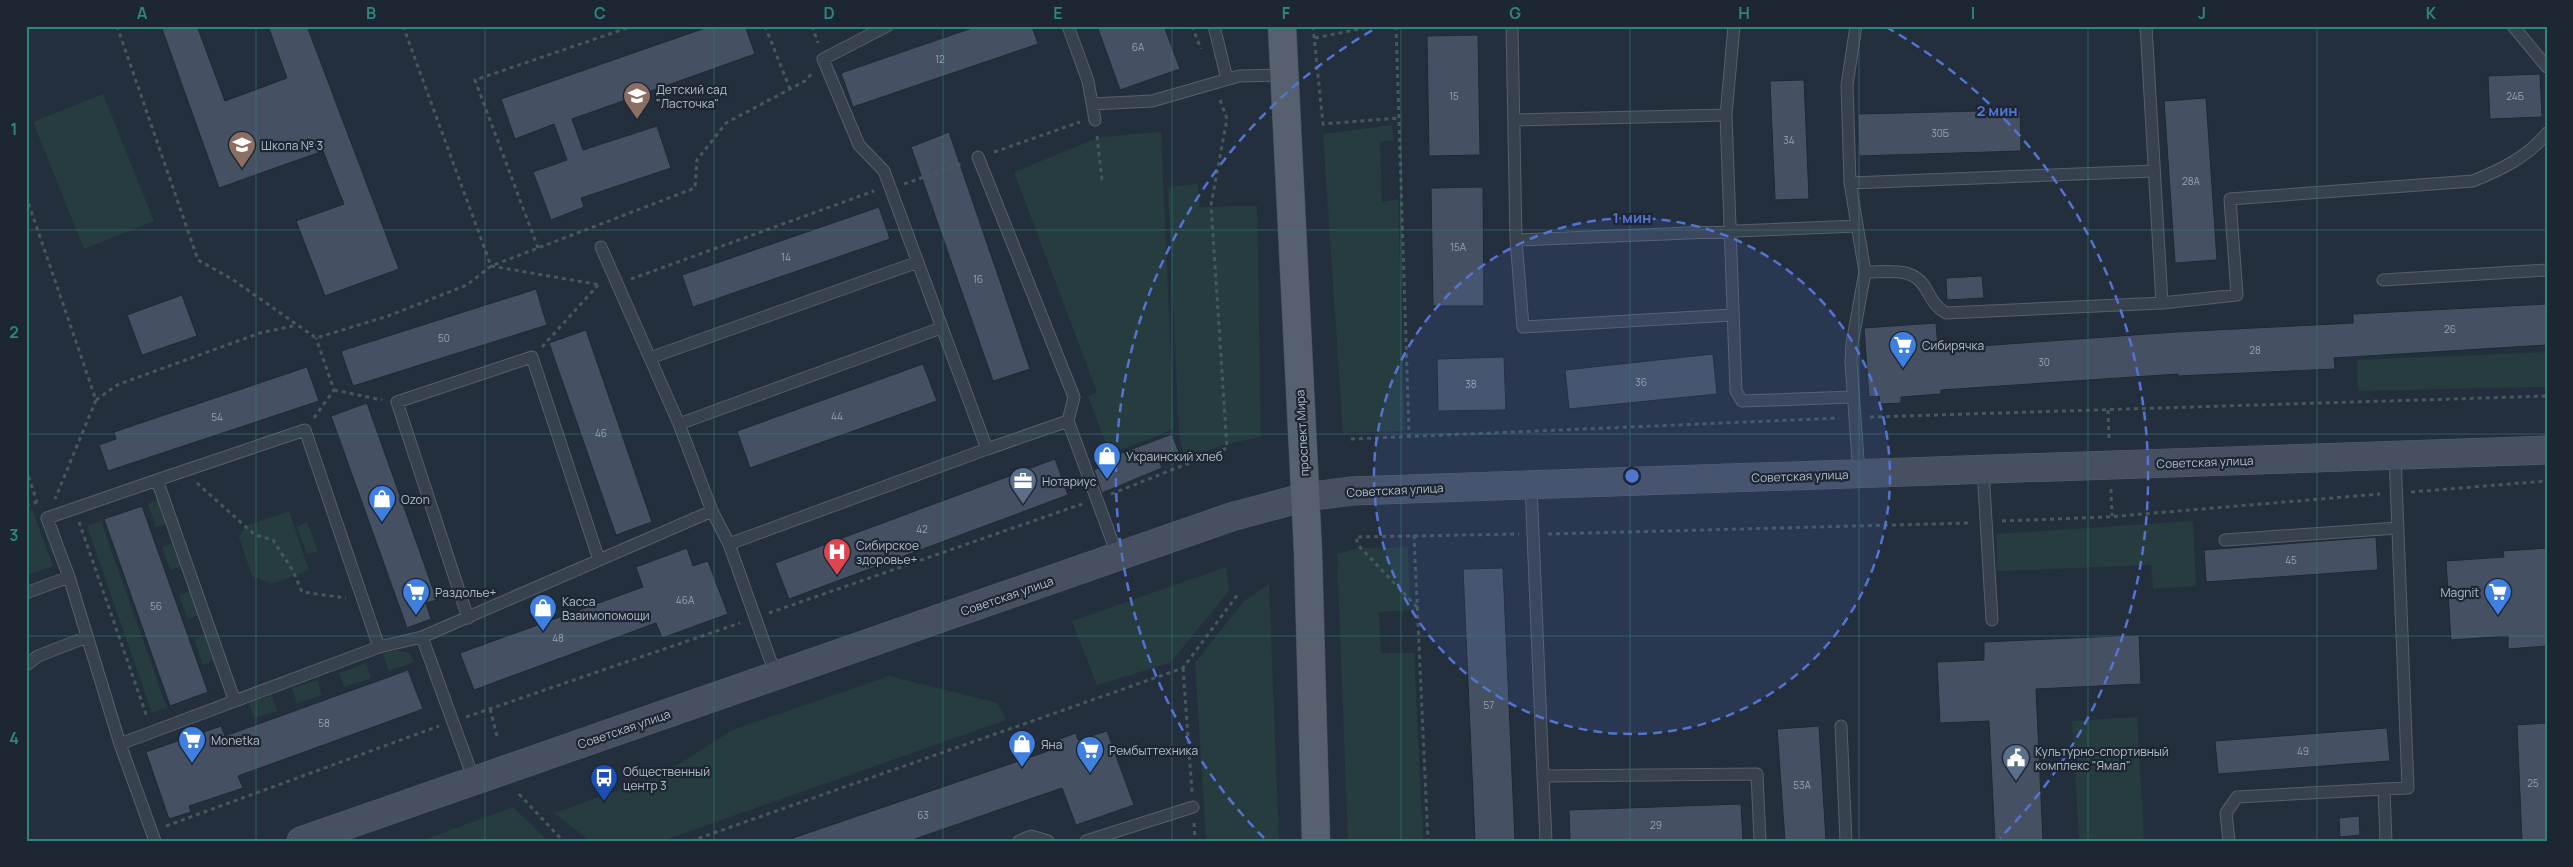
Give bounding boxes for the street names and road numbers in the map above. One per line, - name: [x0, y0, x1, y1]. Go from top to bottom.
- street label: проспект Мира: [1291, 389, 1313, 477]
- street label: Советская улица: [2156, 452, 2254, 472]
- street label: Советская улица: [1751, 466, 1849, 486]
- street label: Советская улица: [1346, 479, 1444, 501]
- street label: Советская улица: [958, 572, 1056, 620]
- street label: Советская улица: [575, 705, 673, 753]

